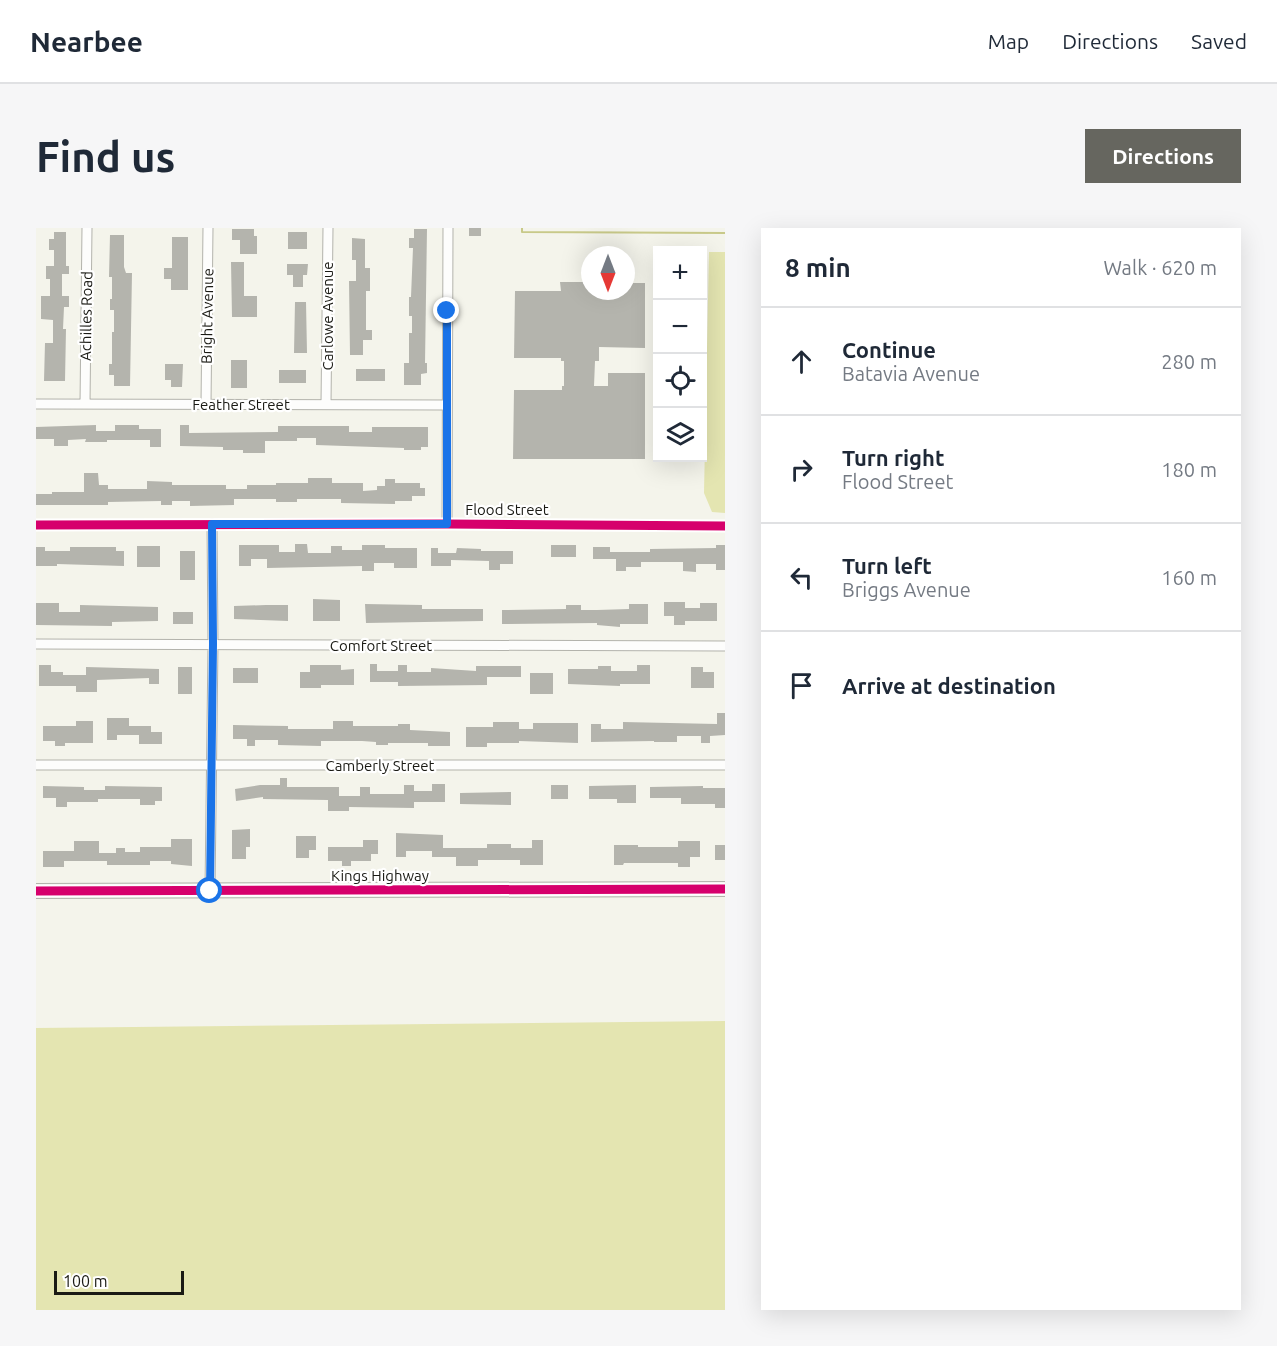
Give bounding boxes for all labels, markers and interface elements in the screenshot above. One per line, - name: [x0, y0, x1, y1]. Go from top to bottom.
- text: Nearbee: [30, 26, 143, 57]
- text: Map: [988, 29, 1029, 53]
- text: Directions: [1062, 29, 1158, 53]
- text: Saved: [1191, 29, 1247, 53]
- button: Directions: [1085, 129, 1241, 183]
- text: Find us: [36, 133, 175, 180]
- north arrow: [581, 246, 635, 300]
- map controls: [653, 246, 707, 462]
- button: +: [653, 246, 707, 300]
- text: 8 min: [785, 253, 851, 282]
- text: Walk · 620 m: [1104, 256, 1217, 279]
- street label: Carlowe Avenue: [319, 261, 336, 371]
- street label: Bright Avenue: [198, 268, 216, 364]
- street label: Achilles Road: [77, 271, 95, 361]
- route end: [433, 297, 459, 323]
- button: −: [653, 300, 707, 354]
- text: Continue: [842, 337, 936, 362]
- icon: ahead: [785, 345, 818, 378]
- text: 280 m: [1161, 350, 1217, 373]
- button: locate: [653, 354, 707, 408]
- text: Batavia Avenue: [842, 362, 980, 385]
- street label: Feather Street: [192, 396, 290, 413]
- button: layers: [653, 408, 707, 462]
- text: Turn right: [842, 445, 944, 470]
- icon: right: [785, 453, 818, 486]
- text: 180 m: [1161, 458, 1217, 481]
- text: Flood Street: [842, 470, 953, 493]
- street label: Flood Street: [465, 501, 549, 518]
- text: Turn left: [842, 553, 932, 578]
- icon: left: [785, 561, 818, 594]
- text: 160 m: [1161, 566, 1217, 589]
- text: Briggs Avenue: [842, 578, 971, 601]
- street label: Comfort Street: [330, 637, 432, 654]
- icon: arrive: [785, 669, 818, 702]
- text: Arrive at destination: [842, 673, 1056, 698]
- street label: Camberly Street: [325, 757, 435, 774]
- street label: Kings Highway: [331, 867, 429, 884]
- route start: [196, 877, 222, 903]
- scale bar: [54, 1268, 184, 1296]
- text: 100 m: [63, 1272, 108, 1290]

